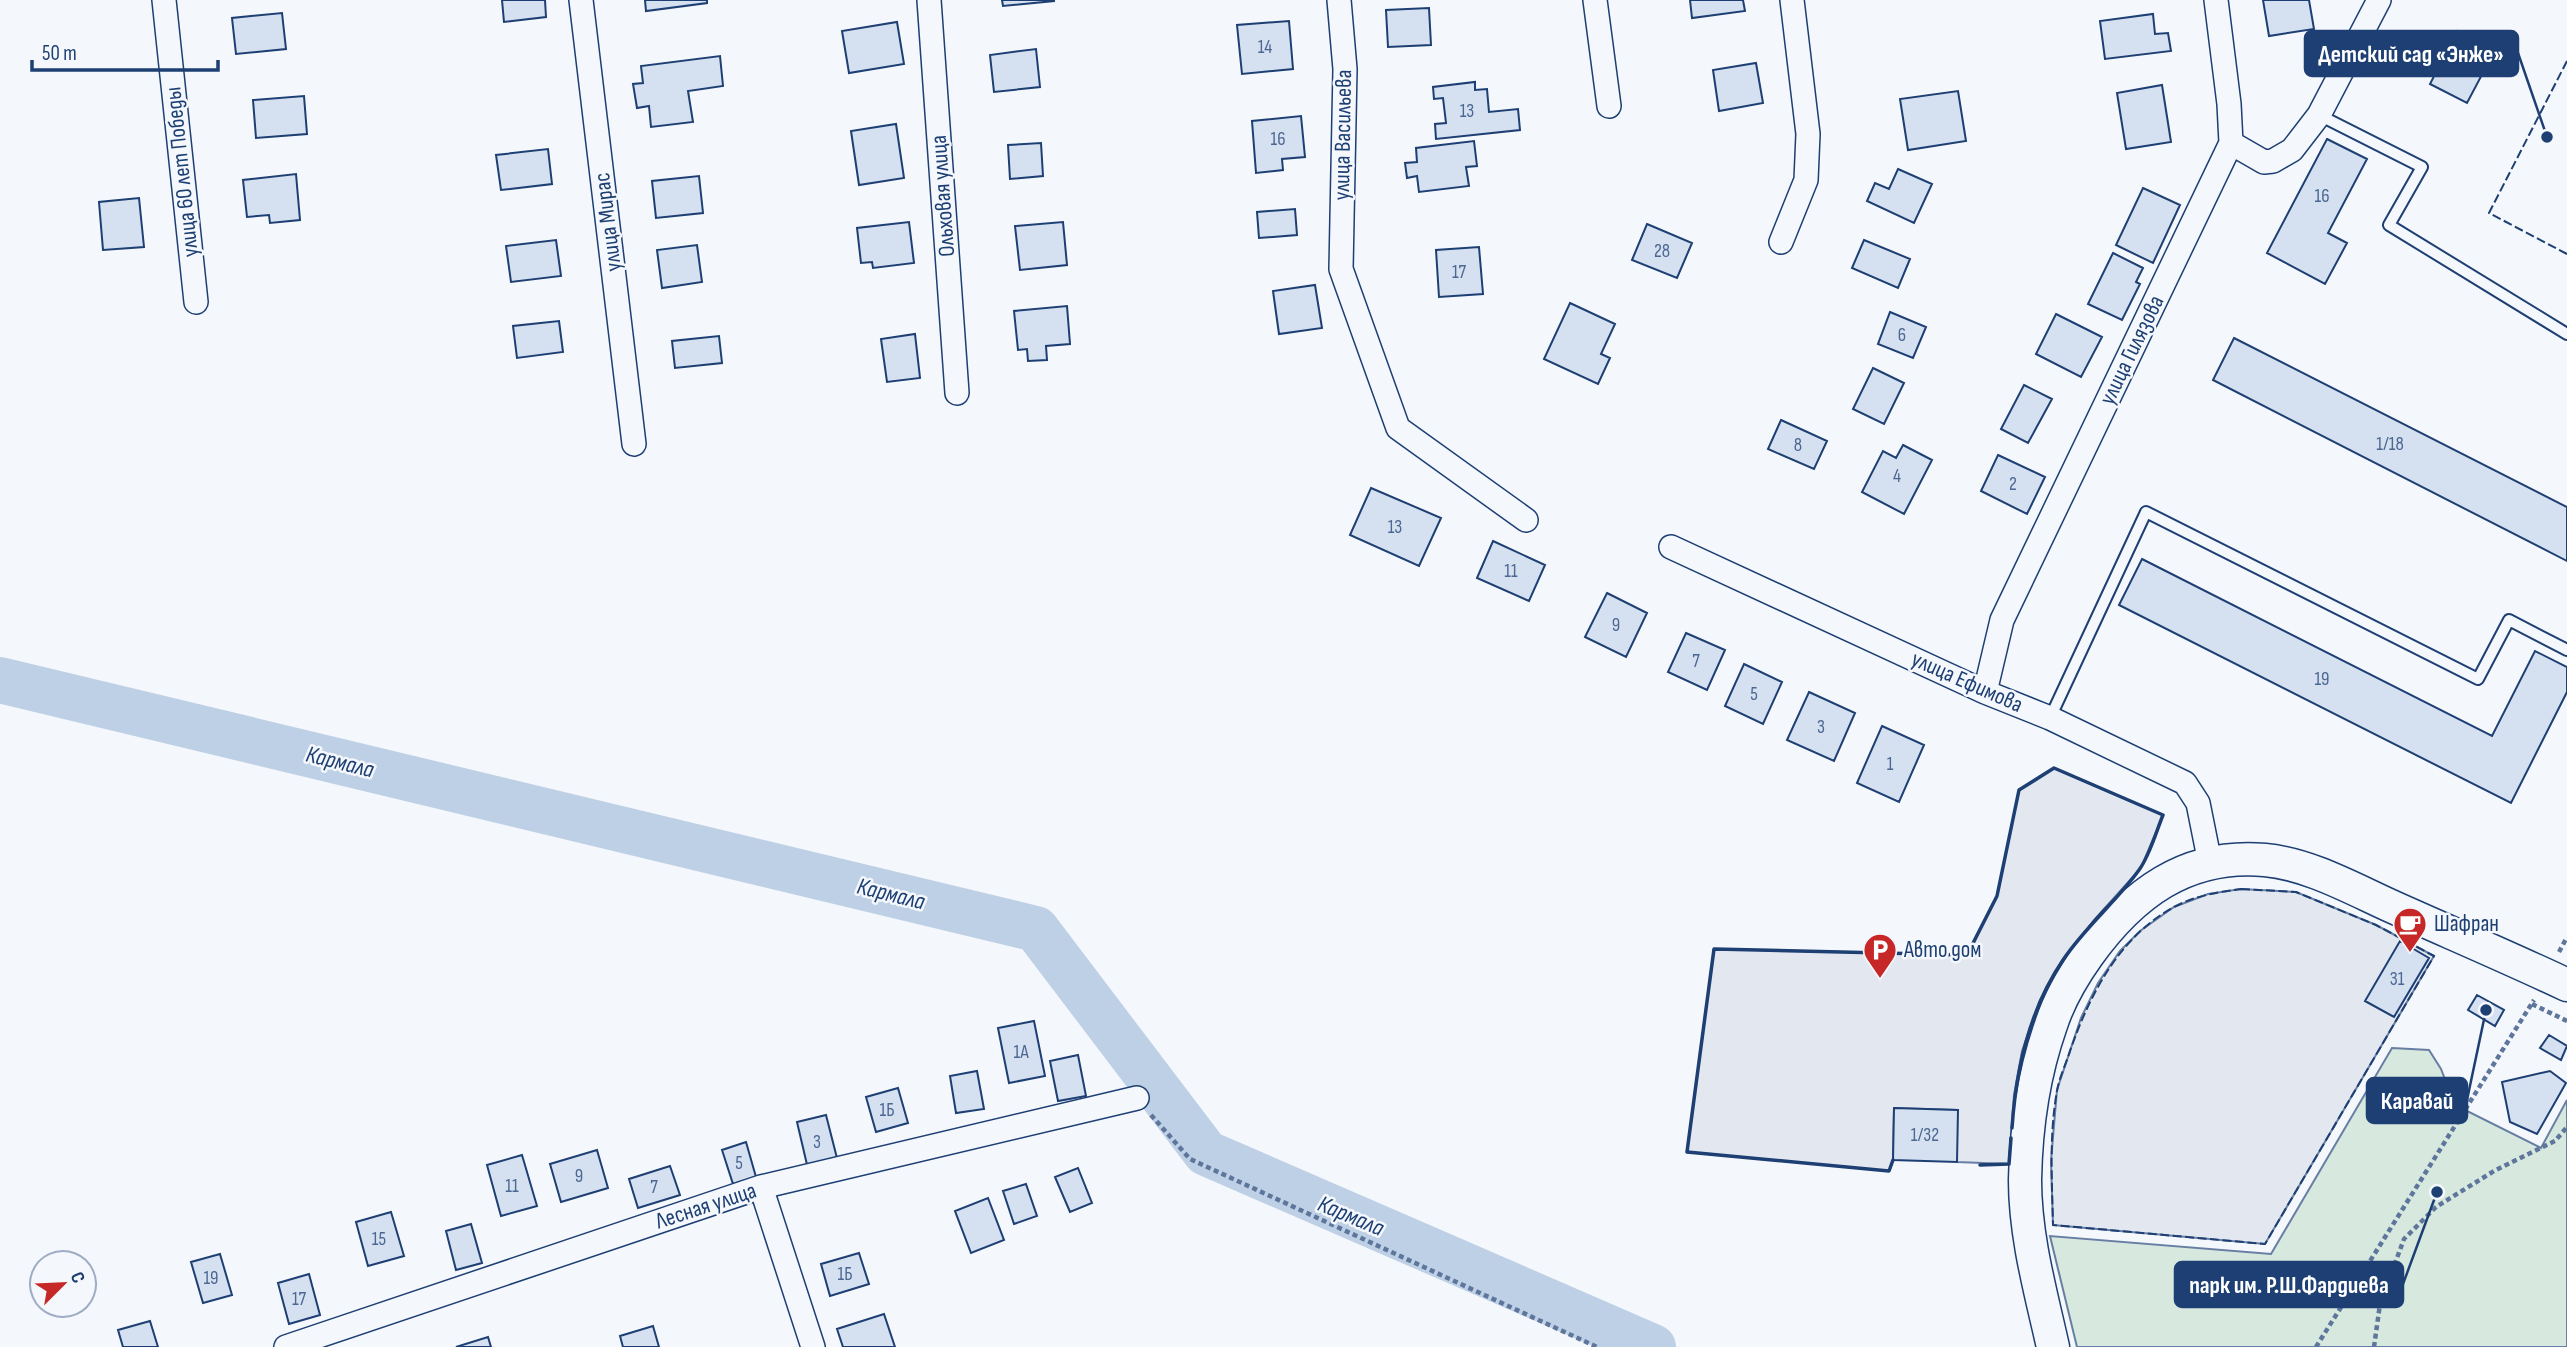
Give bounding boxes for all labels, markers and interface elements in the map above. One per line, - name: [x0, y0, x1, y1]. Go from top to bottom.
- scale bar: [32, 28, 217, 72]
- callout: Детский сад «Энже»: [2305, 31, 2518, 76]
- house number: 14: [1258, 36, 1272, 59]
- text: Детский сад «Энже»: [2318, 40, 2504, 69]
- text: 50 m: [42, 41, 77, 66]
- street label: улица Васильева: [1328, 69, 1358, 201]
- street label: улица 60 лет Победы: [159, 86, 205, 258]
- house number: 13: [1460, 100, 1474, 123]
- house number: 16: [1271, 128, 1285, 151]
- street label: Ольховая улица: [925, 134, 961, 258]
- street label: улица Мирас: [588, 171, 628, 273]
- house number: 16: [2315, 185, 2329, 208]
- house number: 28: [1654, 240, 1670, 263]
- house number: 17: [1452, 261, 1467, 284]
- street label: улица Гилязова: [2093, 291, 2171, 409]
- house number: 6: [1898, 324, 1906, 347]
- house number: 1/18: [2376, 433, 2404, 456]
- house number: 8: [1794, 434, 1802, 457]
- house number: 4: [1893, 465, 1901, 488]
- house number: 2: [2009, 473, 2017, 496]
- house number: 13: [1388, 516, 1402, 539]
- house number: 11: [1504, 560, 1518, 583]
- house number: 9: [1612, 614, 1620, 637]
- street label: улица Ефимова: [1907, 645, 2027, 719]
- house number: 7: [1692, 650, 1700, 673]
- house number: 19: [2314, 668, 2330, 691]
- house number: 5: [1750, 683, 1758, 706]
- house number: 3: [1817, 716, 1825, 739]
- water label: Кармала: [303, 740, 377, 784]
- house number: 1: [1887, 753, 1894, 776]
- water label: Кармала: [854, 872, 928, 916]
- cafe icon: Шафран: [2391, 905, 2429, 954]
- place label: Шафран: [2434, 910, 2499, 938]
- parking icon: Авто дом: [1861, 931, 1899, 980]
- place label: Авто дом: [1903, 936, 1982, 964]
- house number: 31: [2390, 968, 2405, 991]
- house number: 1А: [1013, 1041, 1029, 1064]
- callout: Каравай: [2367, 1078, 2467, 1123]
- text: Каравай: [2381, 1087, 2453, 1116]
- house number: 1Б: [879, 1099, 895, 1122]
- house number: 1/32: [1911, 1124, 1939, 1147]
- house number: 3: [813, 1131, 821, 1154]
- house number: 5: [735, 1152, 743, 1175]
- house number: 9: [575, 1165, 583, 1188]
- house number: 11: [505, 1175, 519, 1198]
- house number: 7: [650, 1176, 658, 1199]
- street label: Лесная улица: [651, 1177, 760, 1236]
- water label: Кармала: [1314, 1189, 1389, 1243]
- house number: 15: [372, 1228, 386, 1251]
- north arrow: [28, 1249, 98, 1319]
- callout: парк им. Р.Ш.Фардиева: [2175, 1262, 2403, 1307]
- house number: 1Б: [837, 1263, 853, 1286]
- house number: 19: [203, 1267, 219, 1290]
- text: С: [65, 1269, 90, 1287]
- text: парк им. Р.Ш.Фардиева: [2189, 1271, 2389, 1300]
- house number: 17: [292, 1288, 307, 1311]

